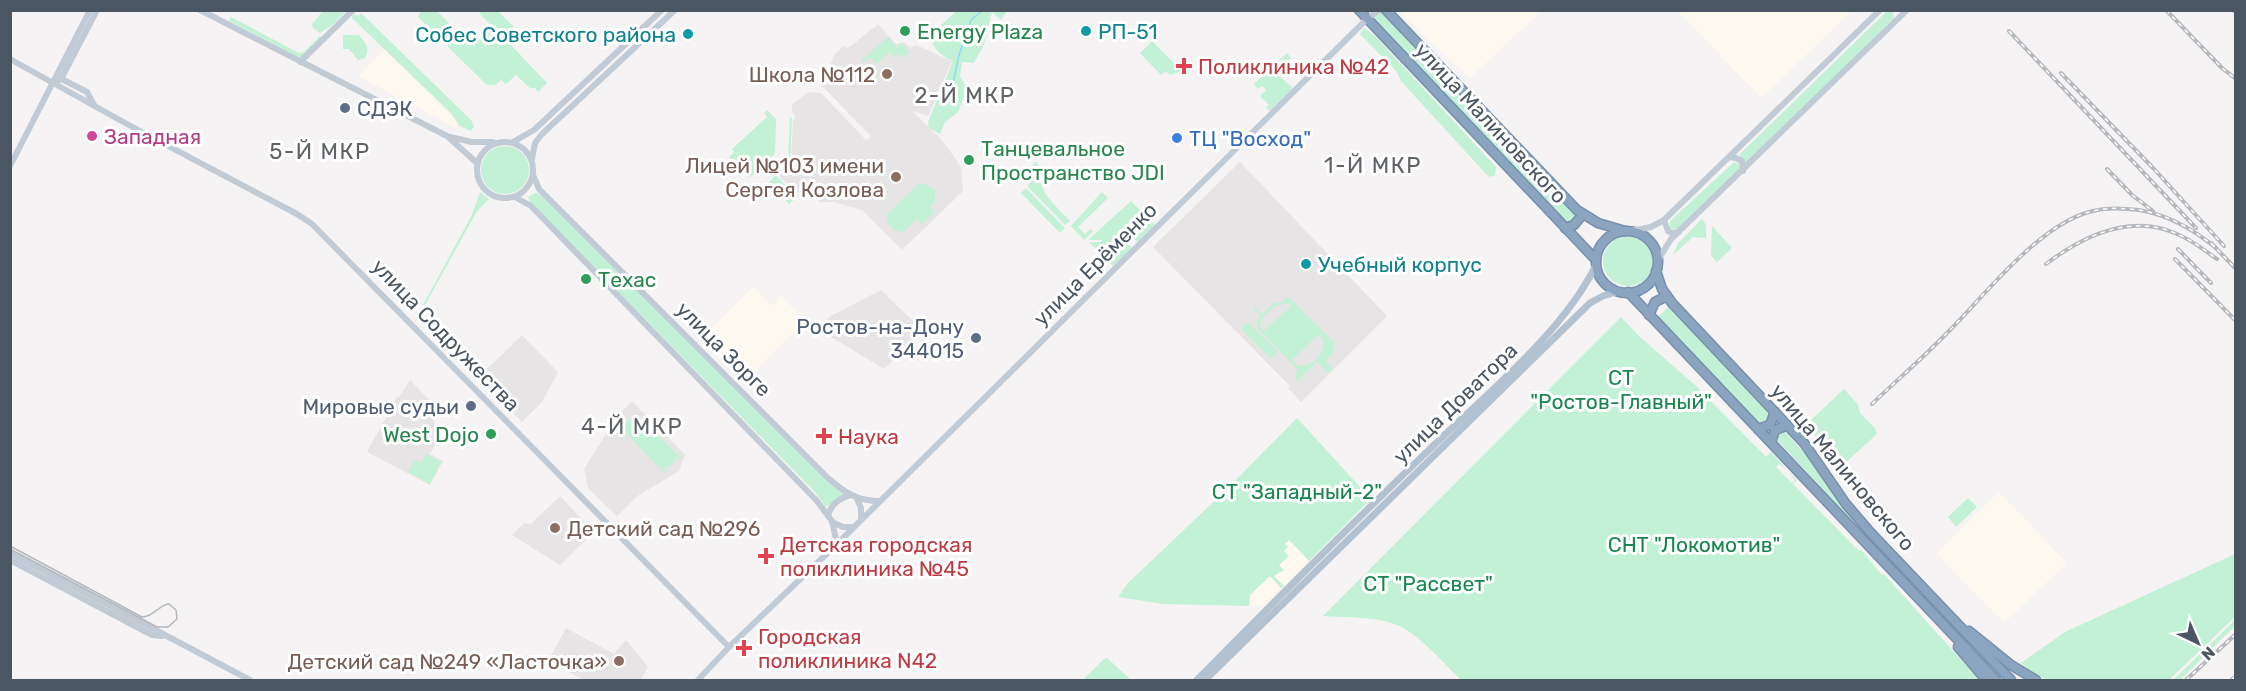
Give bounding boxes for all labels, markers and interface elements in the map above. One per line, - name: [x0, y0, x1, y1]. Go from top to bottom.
- place label: Energy Plaza: [917, 19, 1043, 44]
- place label: РП-51: [1098, 19, 1157, 44]
- place label: Собес Советского района: [415, 22, 676, 47]
- marker: Energy Plaza: [898, 24, 912, 38]
- marker: РП-51: [1079, 24, 1093, 38]
- marker: Собес Советского района: [681, 27, 695, 41]
- street label: улица Малиновского: [1410, 37, 1572, 209]
- place label: Поликлиника №42: [1198, 54, 1389, 79]
- marker: Поликлиника №42: [1175, 57, 1193, 75]
- place label: Школа №112: [749, 62, 875, 87]
- marker: Школа №112: [880, 67, 894, 81]
- district label: 2-Й МКР: [915, 82, 1015, 109]
- place label: СДЭК: [357, 96, 413, 121]
- marker: СДЭК: [338, 101, 352, 115]
- place label: Западная: [104, 124, 201, 149]
- place label: ТЦ "Восход": [1189, 126, 1311, 151]
- marker: Западная: [85, 129, 99, 143]
- marker: ТЦ "Восход": [1170, 131, 1184, 145]
- place label: Танцевальное Пространство JDI: [981, 136, 1165, 185]
- district label: 5-Й МКР: [269, 138, 371, 165]
- district label: 1-Й МКР: [1324, 152, 1422, 179]
- place label: Лицей №103 имени Сергея Козлова: [685, 153, 884, 202]
- marker: Танцевальное Пространство JDI: [962, 153, 976, 167]
- marker: Лицей №103 имени Сергея Козлова: [889, 170, 903, 184]
- street label: улица Ерёменко: [1028, 197, 1162, 331]
- place label: Учебный корпус: [1318, 252, 1482, 277]
- street label: улица Содружества: [367, 254, 525, 416]
- marker: Учебный корпус: [1299, 257, 1313, 271]
- place label: Техас: [598, 267, 656, 292]
- marker: Техас: [579, 272, 593, 286]
- street label: улица Зорге: [671, 296, 777, 402]
- place label: Ростов-на-Дону 344015: [796, 314, 964, 363]
- marker: Ростов-на-Дону 344015: [969, 331, 983, 345]
- street label: улица Доватора: [1388, 337, 1522, 469]
- park label: СТ "Ростов-Главный": [1530, 365, 1712, 414]
- street label: улица Малиновского: [1766, 378, 1920, 556]
- place label: Мировые судьи: [302, 394, 459, 419]
- marker: Мировые судьи: [464, 399, 478, 413]
- district label: 4-Й МКР: [581, 413, 683, 440]
- place label: West Dojo: [383, 422, 479, 447]
- place label: Наука: [838, 424, 899, 449]
- marker: West Dojo: [484, 427, 498, 441]
- marker: Наука: [815, 427, 833, 445]
- park label: СТ "Западный-2": [1212, 479, 1382, 504]
- place label: Детский сад №296: [567, 516, 760, 541]
- marker: Детский сад №296: [548, 521, 562, 535]
- place label: Детская городская поликлиника №45: [780, 532, 972, 581]
- park label: СНТ "Локомотив": [1608, 532, 1780, 557]
- marker: Детская городская поликлиника №45: [757, 547, 775, 565]
- park label: СТ "Рассвет": [1363, 571, 1493, 596]
- north arrow: [2168, 613, 2228, 673]
- place label: Городская поликлиника N42: [758, 624, 937, 673]
- marker: Городская поликлиника N42: [735, 639, 753, 657]
- text: N: [2197, 643, 2219, 664]
- place label: Детский сад №249 «Ласточка»: [288, 649, 607, 674]
- marker: Детский сад №249 «Ласточка»: [612, 654, 626, 668]

